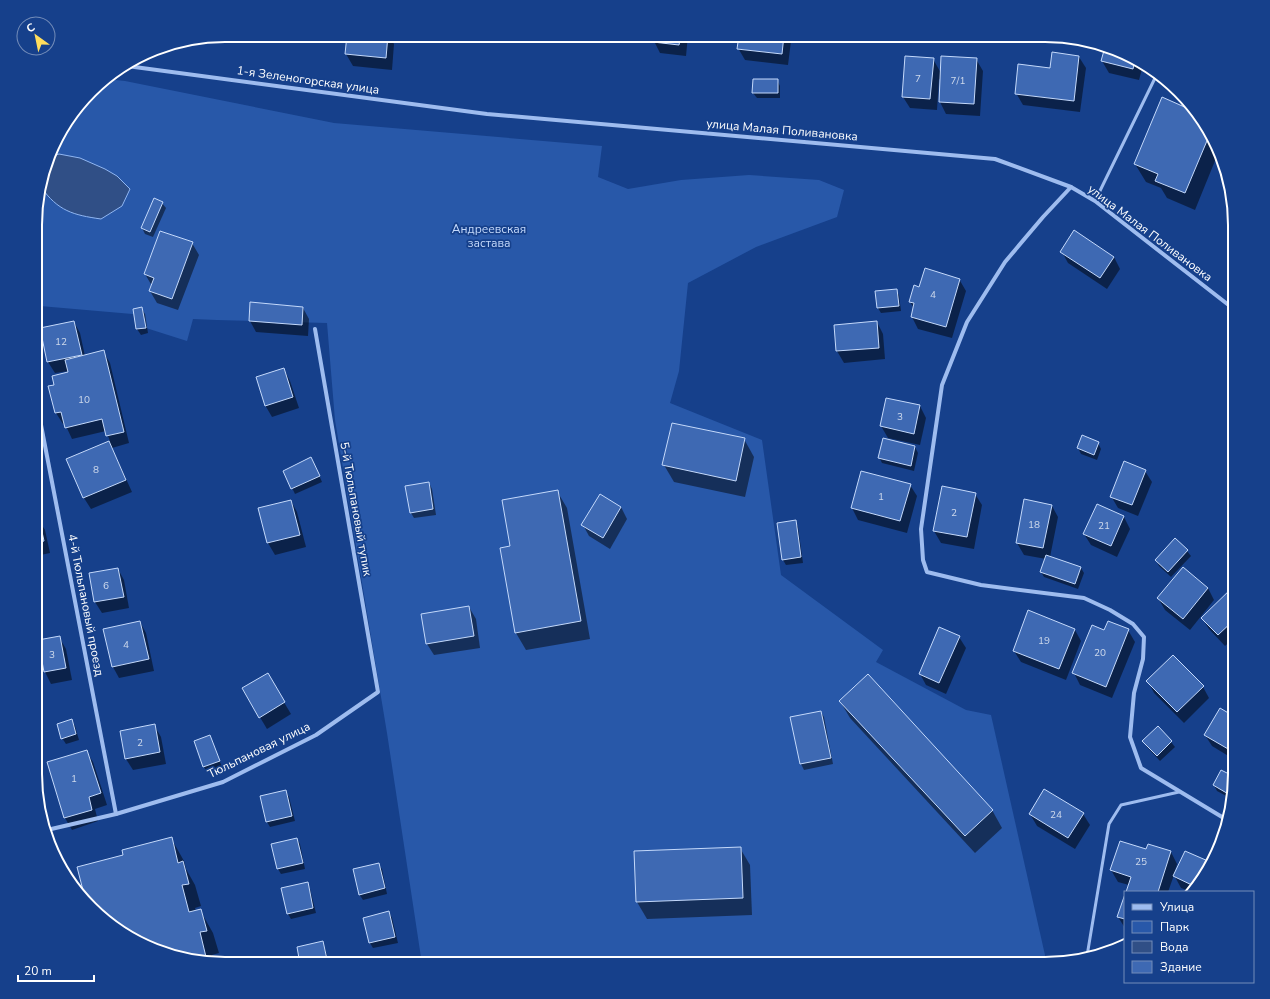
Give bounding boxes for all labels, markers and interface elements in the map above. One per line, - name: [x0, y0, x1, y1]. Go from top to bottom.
- north arrow: [16, 16, 56, 56]
- text: С: [24, 19, 38, 36]
- street label: 1-я Зеленогорская улица: [236, 62, 380, 98]
- house number: 7: [915, 72, 921, 86]
- house number: 7/1: [951, 74, 965, 88]
- street label: улица Малая Поливановка: [706, 115, 858, 145]
- street label: улица Малая Поливановка: [1084, 181, 1216, 285]
- park label: Андреевская застава: [452, 221, 526, 251]
- house number: 4: [930, 288, 936, 302]
- house number: 12: [55, 335, 67, 349]
- house number: 10: [78, 393, 90, 407]
- house number: 3: [897, 410, 903, 424]
- street label: 5-й Тюльпановый тупик: [336, 441, 376, 578]
- house number: 8: [93, 463, 99, 477]
- house number: 1: [878, 490, 884, 504]
- house number: 2: [951, 506, 957, 520]
- house number: 18: [1028, 518, 1040, 532]
- house number: 21: [1098, 519, 1110, 533]
- street label: 4-й Тюльпановый проезд: [64, 533, 108, 677]
- house number: 6: [103, 579, 109, 593]
- house number: 19: [1038, 634, 1050, 648]
- house number: 4: [123, 638, 129, 652]
- house number: 20: [1094, 646, 1106, 660]
- house number: 3: [49, 648, 55, 662]
- street label: Тюльпановая улица: [205, 718, 313, 782]
- house number: 2: [137, 736, 143, 750]
- house number: 1: [71, 772, 77, 786]
- house number: 24: [1050, 808, 1062, 822]
- house number: 25: [1135, 855, 1147, 869]
- legend: [1124, 891, 1254, 983]
- text: Улица: [1159, 899, 1194, 915]
- text: Парк: [1160, 919, 1190, 935]
- text: Вода: [1160, 939, 1188, 955]
- scale bar: [18, 957, 94, 983]
- text: Здание: [1160, 959, 1202, 975]
- text: 20 m: [24, 963, 52, 979]

